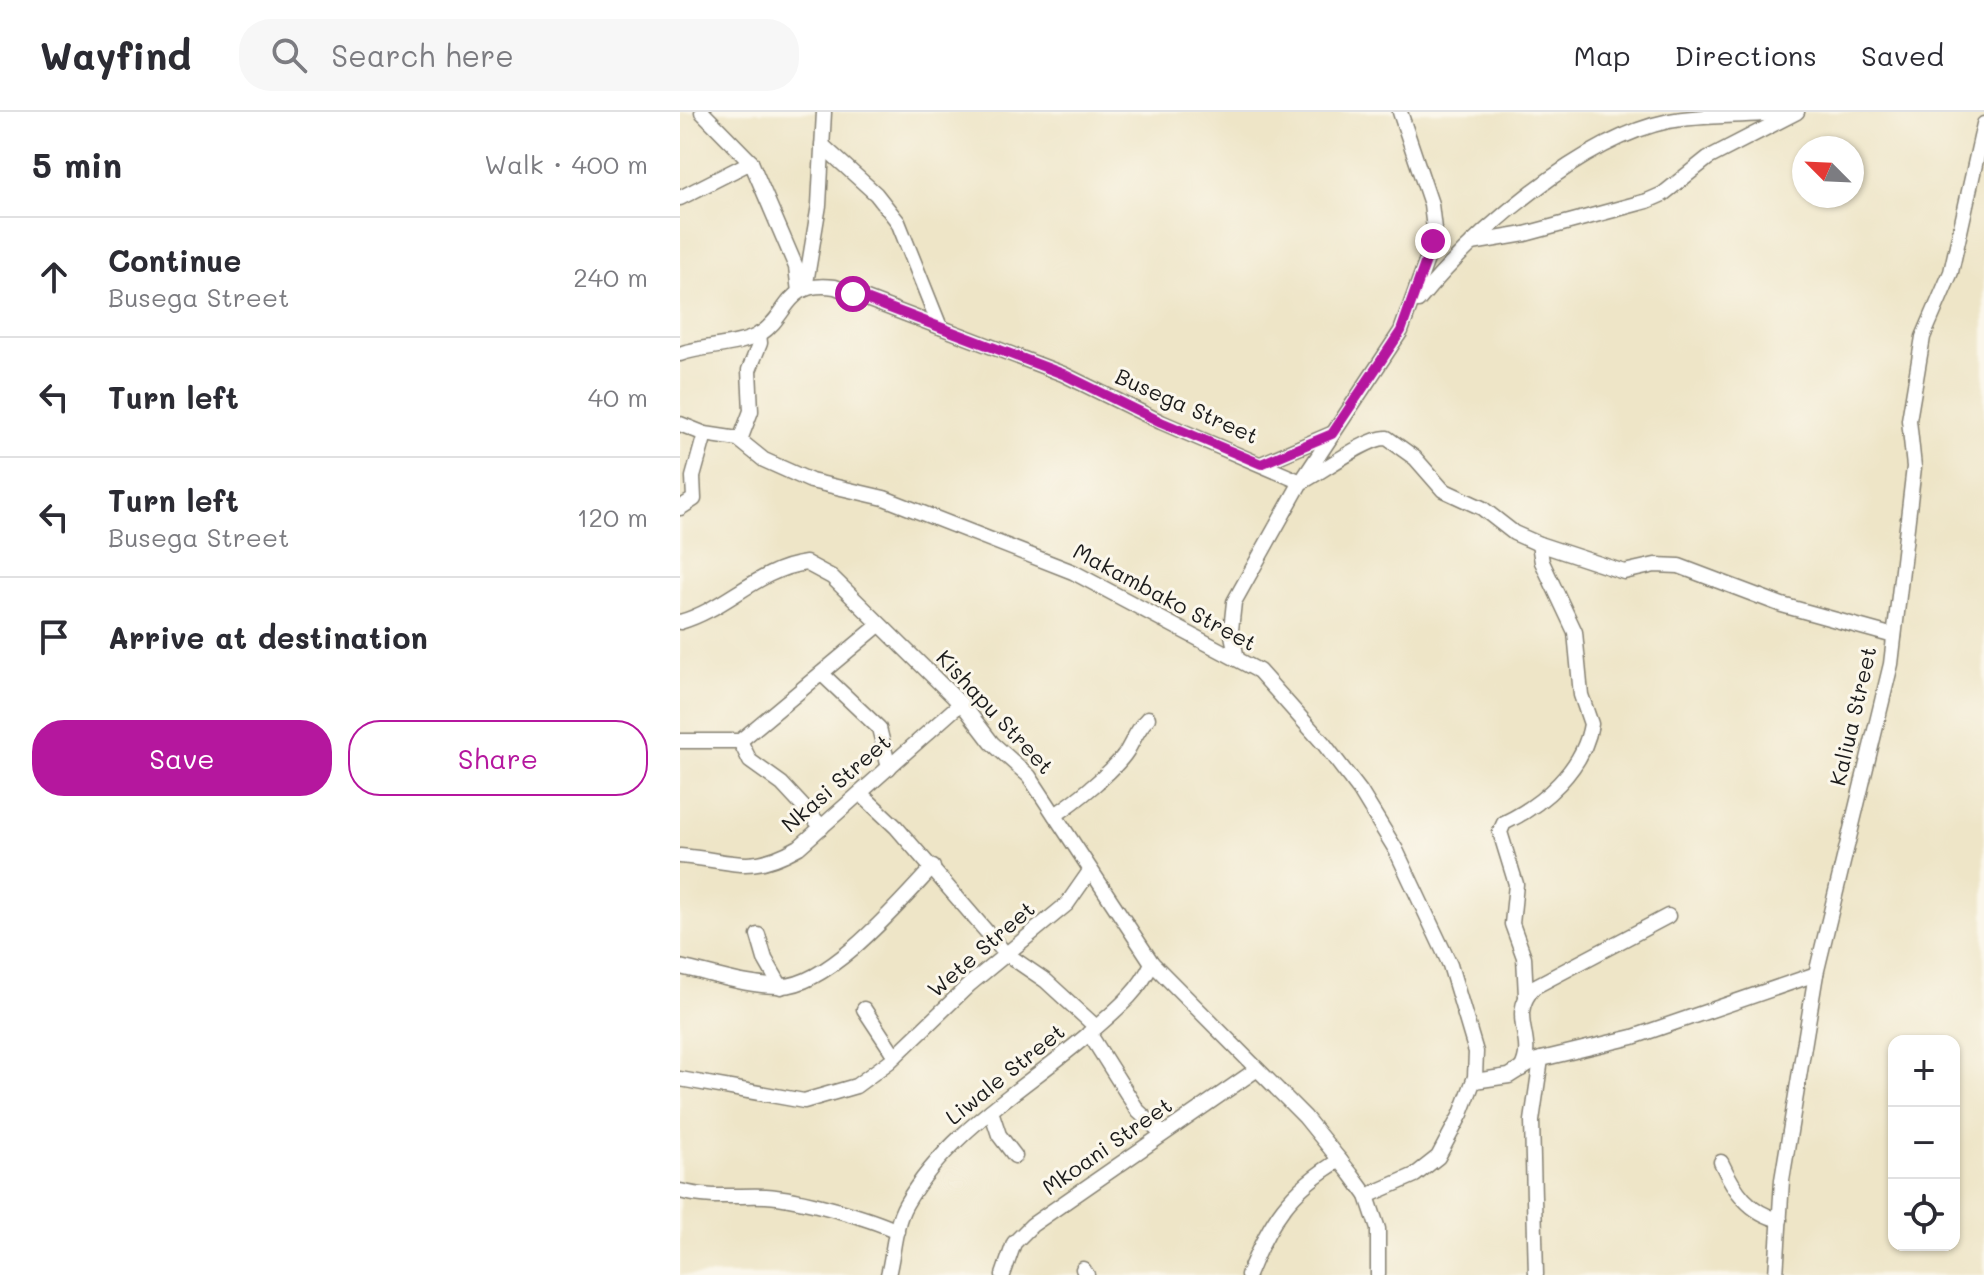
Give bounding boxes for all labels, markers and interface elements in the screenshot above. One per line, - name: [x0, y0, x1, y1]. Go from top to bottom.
- search box: [239, 19, 799, 91]
- text: Wayfind: [40, 30, 191, 80]
- icon: search: [267, 33, 311, 77]
- text: Search here: [331, 35, 514, 75]
- text: Map: [1574, 37, 1631, 73]
- text: Directions: [1675, 37, 1817, 73]
- text: Saved: [1861, 37, 1944, 73]
- north arrow: [1792, 136, 1864, 208]
- text: 5 min: [32, 142, 122, 187]
- text: Walk · 400 m: [484, 147, 648, 181]
- route end: [1415, 223, 1451, 259]
- text: Continue: [108, 240, 241, 280]
- icon: ahead: [32, 255, 76, 299]
- text: 240 m: [573, 260, 648, 294]
- route start: [835, 276, 871, 312]
- text: Busega Street: [108, 280, 289, 314]
- street label: Busega Street: [1111, 361, 1263, 450]
- icon: left: [32, 375, 76, 419]
- text: Turn left: [108, 377, 239, 417]
- text: 40 m: [588, 380, 648, 414]
- text: Turn left: [108, 480, 239, 520]
- icon: left: [32, 495, 76, 539]
- text: 120 m: [577, 500, 648, 534]
- text: Busega Street: [108, 520, 289, 554]
- street label: Makambako Street: [1069, 536, 1262, 657]
- icon: arrive: [32, 615, 76, 659]
- text: Arrive at destination: [108, 617, 428, 657]
- street label: Kishapu Street: [930, 643, 1060, 780]
- street label: Kaliua Street: [1822, 643, 1883, 788]
- button: Save: [32, 720, 332, 796]
- button: Share: [348, 720, 648, 796]
- street label: Nkasi Street: [775, 727, 897, 838]
- street label: Wete Street: [921, 894, 1040, 1003]
- street label: Liwale Street: [939, 1017, 1070, 1131]
- map controls: [1888, 1035, 1960, 1251]
- button: +: [1888, 1035, 1960, 1107]
- street label: Mkoani Street: [1036, 1090, 1177, 1201]
- button: −: [1888, 1107, 1960, 1179]
- button: locate: [1888, 1179, 1960, 1251]

